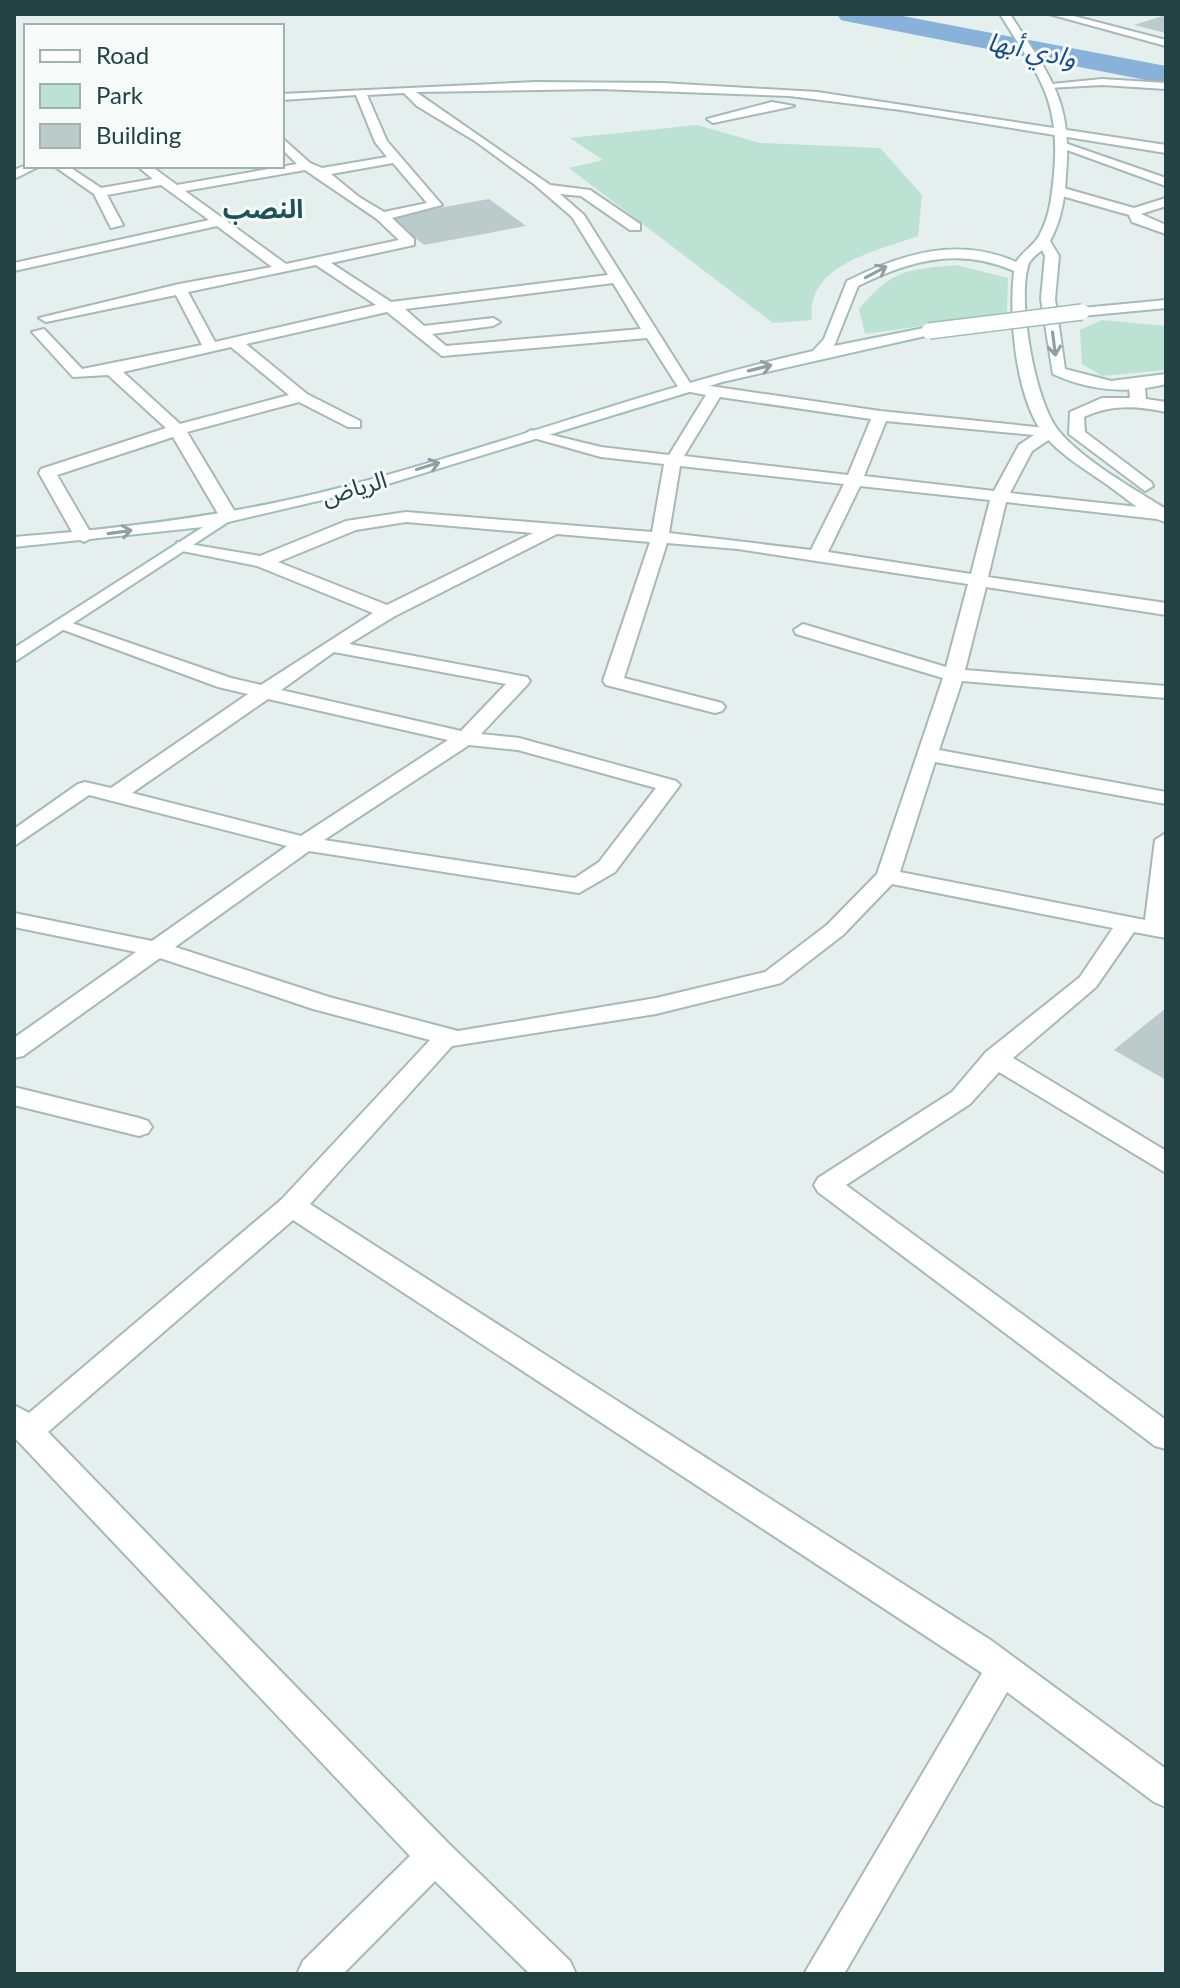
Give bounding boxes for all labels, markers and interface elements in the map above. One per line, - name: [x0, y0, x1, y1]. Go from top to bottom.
- legend: [24, 24, 284, 168]
- water label: وادي أبها: [984, 25, 1080, 78]
- text: Road: [96, 40, 149, 69]
- text: Park: [96, 80, 144, 109]
- text: Building: [96, 120, 181, 149]
- district label: النصب: [223, 192, 303, 225]
- one-way arrow: [863, 263, 887, 279]
- one-way arrow: [1047, 331, 1062, 357]
- one-way arrow: [747, 360, 773, 375]
- one-way arrow: [414, 458, 440, 473]
- street label: الرياض: [318, 464, 390, 511]
- one-way arrow: [106, 525, 132, 540]

